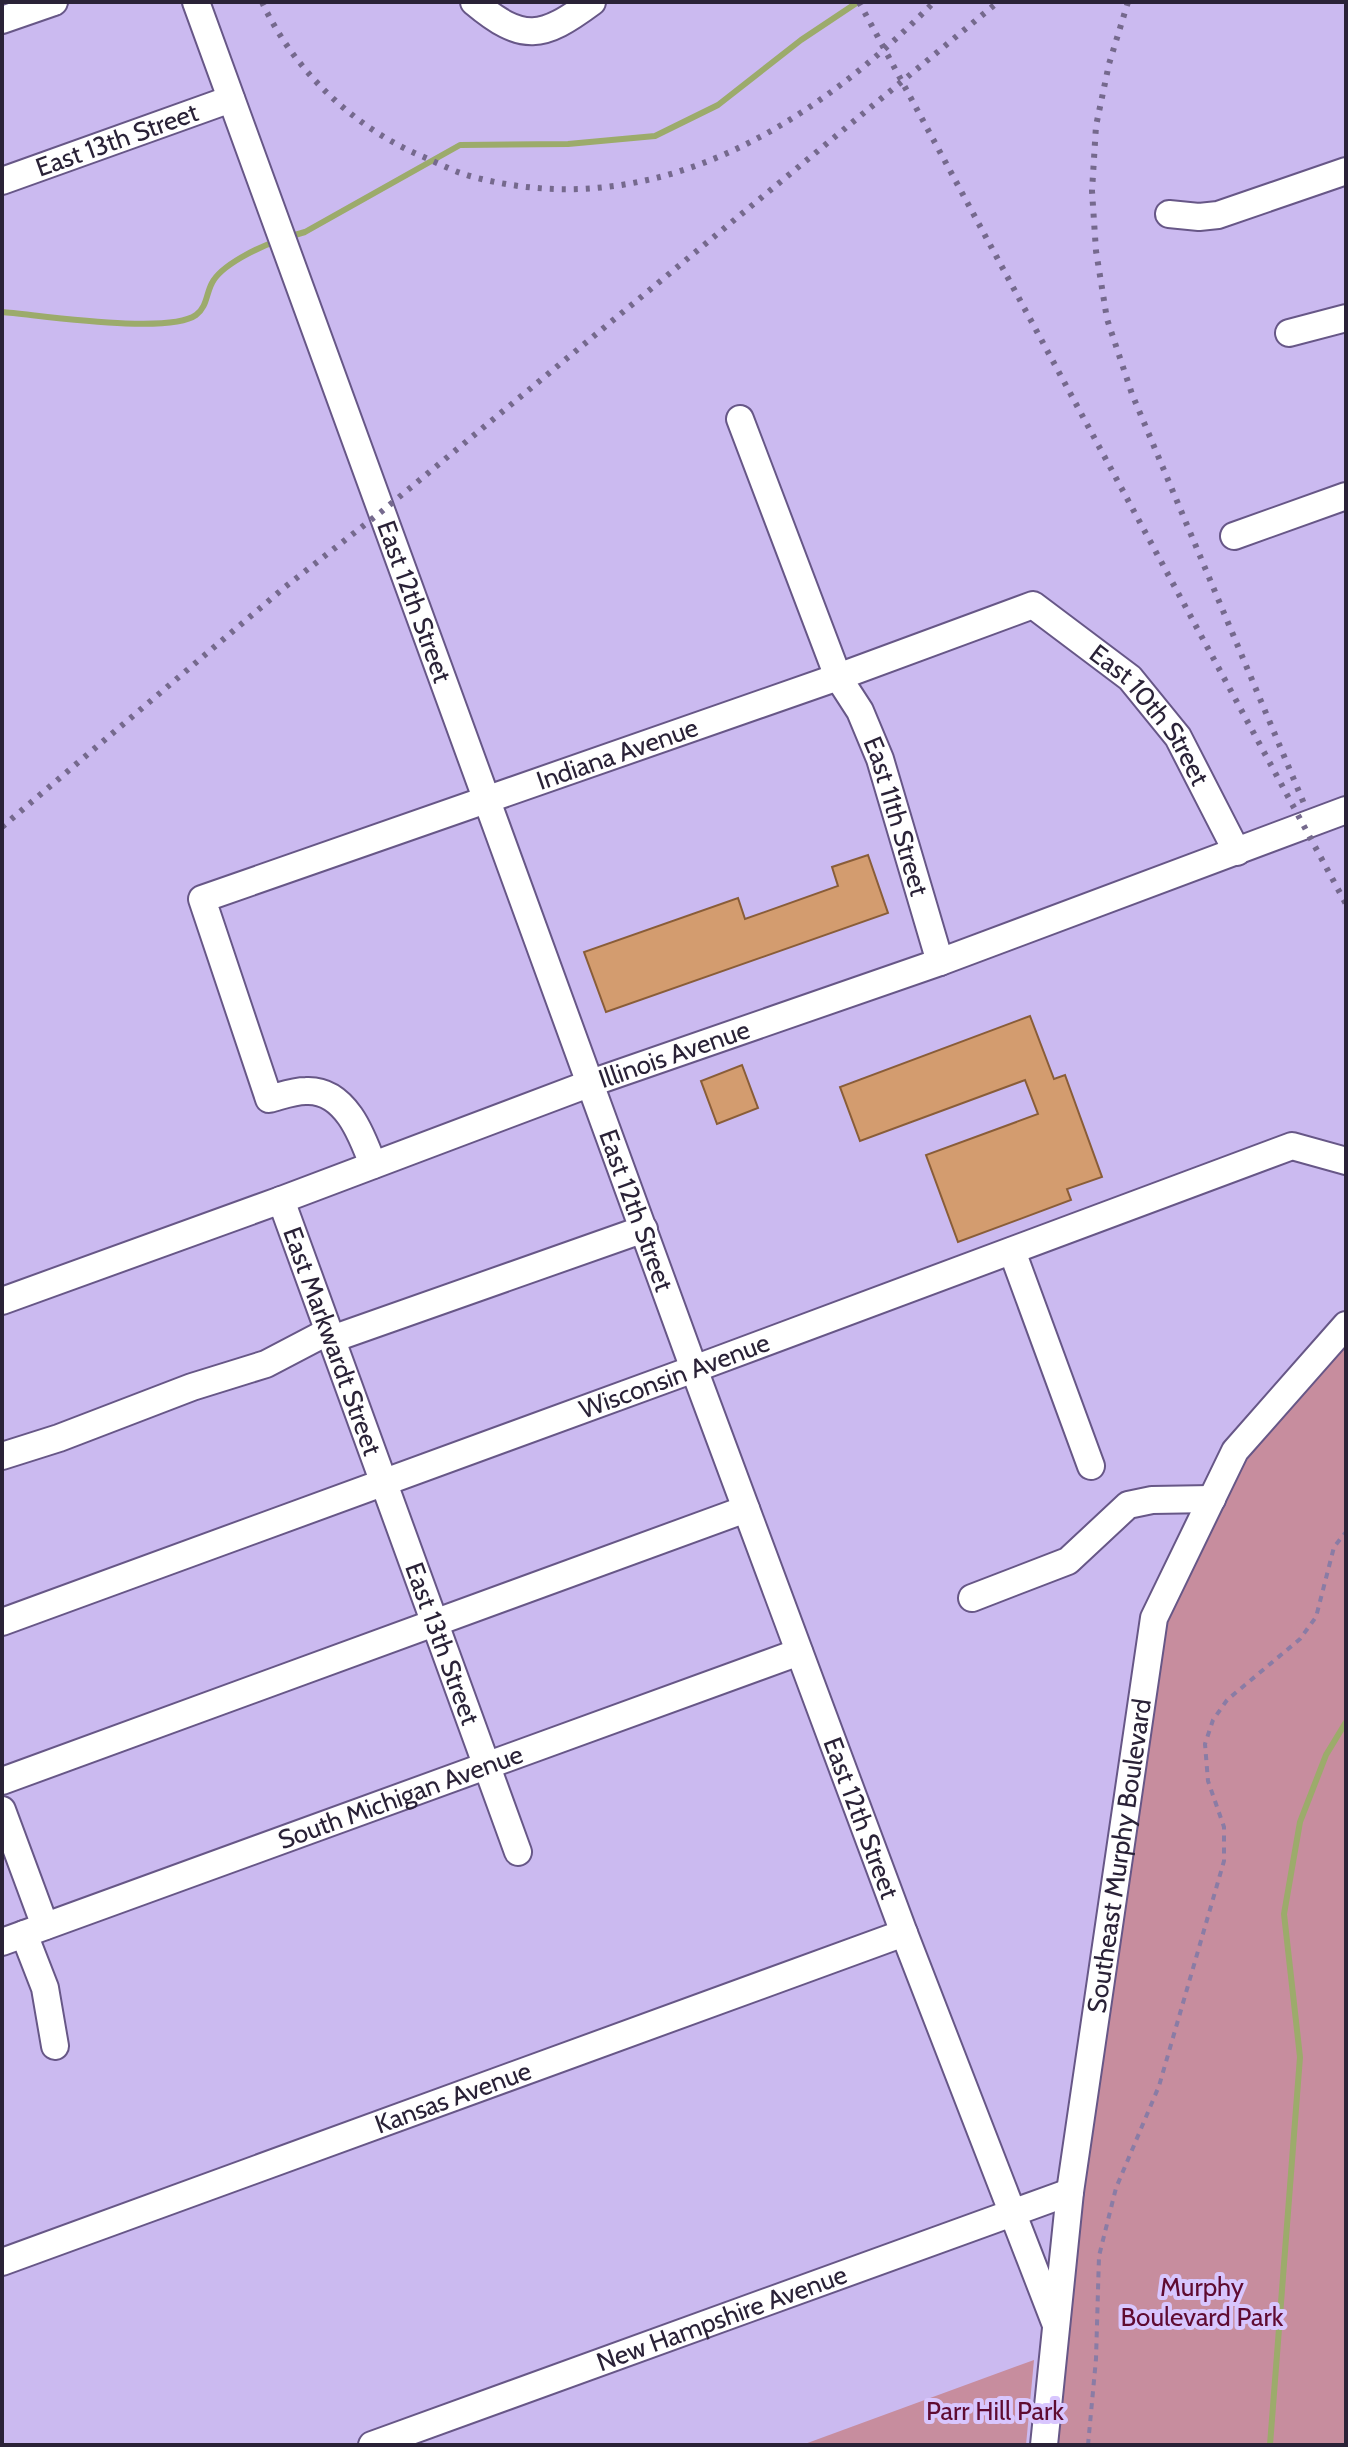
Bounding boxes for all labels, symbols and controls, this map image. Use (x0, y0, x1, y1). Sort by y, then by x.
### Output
street label: East 13th Street (31, 96, 203, 184)
street label: East 12th Street (370, 516, 459, 687)
street label: East 10th Street (1083, 637, 1216, 791)
street label: Indiana Avenue (532, 711, 702, 797)
street label: East 11th Street (856, 732, 936, 900)
street label: Illinois Avenue (594, 1013, 754, 1095)
street label: East 12th Street (592, 1125, 680, 1296)
street label: East Markwardt Street (276, 1222, 388, 1460)
street label: Wisconsin Avenue (575, 1326, 774, 1426)
street label: East 13th Street (398, 1558, 486, 1729)
street label: Southeast Murphy Boulevard (1080, 1697, 1158, 2015)
street label: East 12th Street (817, 1733, 906, 1903)
street label: South Michigan Avenue (274, 1738, 527, 1856)
street label: Kansas Avenue (370, 2054, 536, 2141)
street label: New Hampshire Avenue (592, 2258, 851, 2378)
park label: Murphy Boulevard Park (1121, 2271, 1284, 2333)
park label: Parr Hill Park (926, 2395, 1064, 2427)

